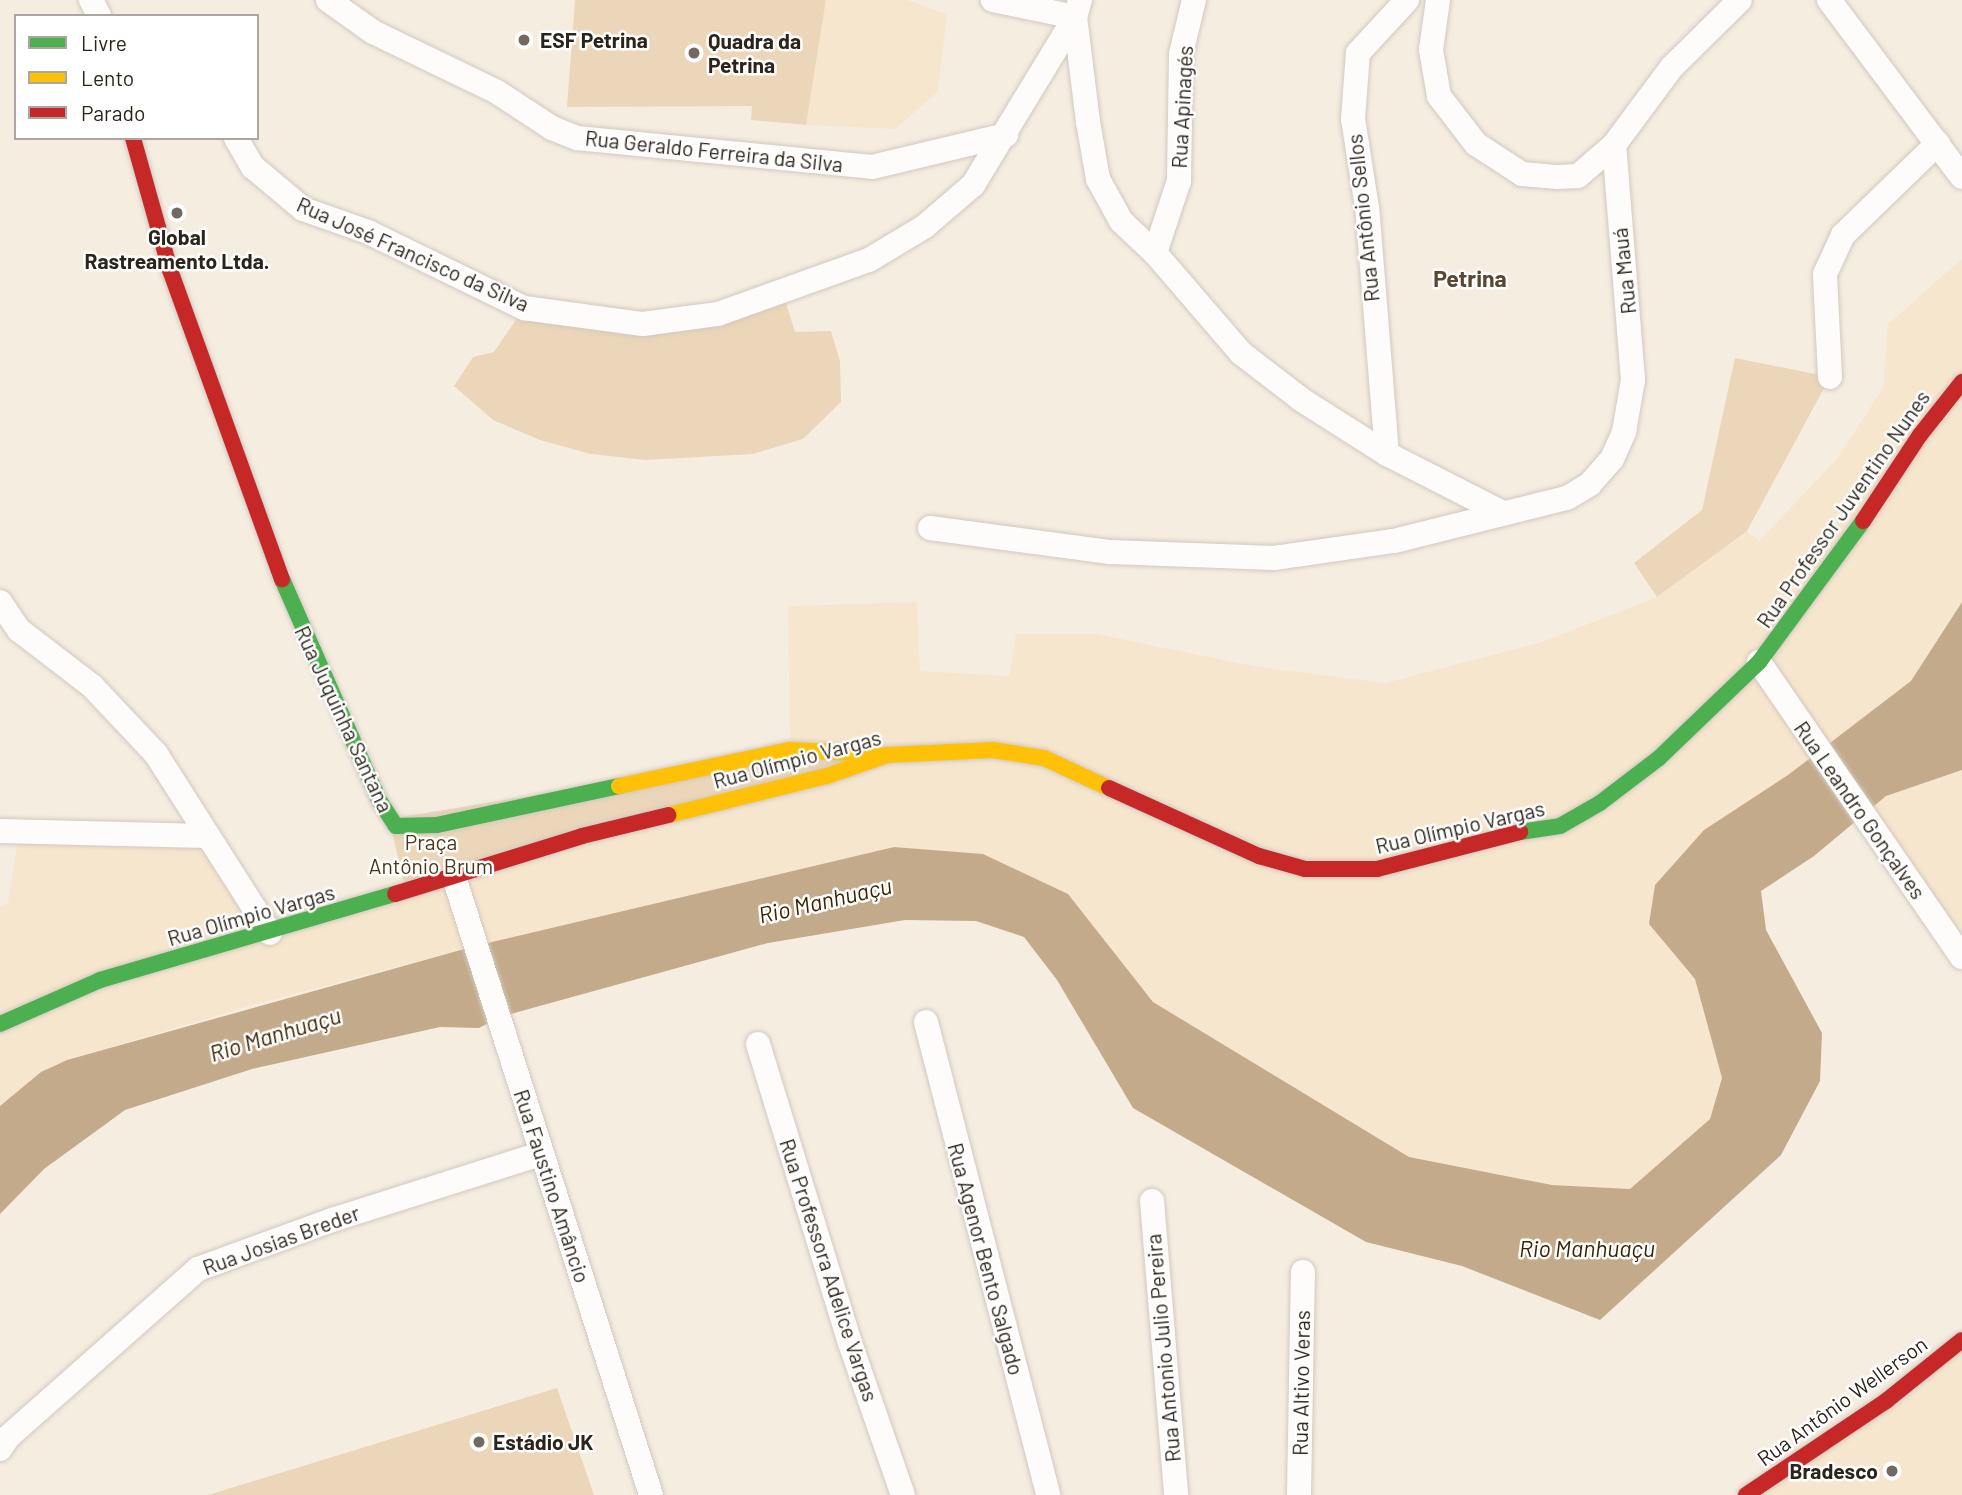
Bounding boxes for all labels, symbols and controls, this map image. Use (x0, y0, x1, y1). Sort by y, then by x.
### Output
legend (14, 14, 259, 140)
place label: ESF Petrina (540, 27, 648, 53)
place label: Quadra da Petrina (708, 28, 801, 78)
text: Livre (81, 30, 127, 55)
marker: ESF Petrina (514, 30, 534, 50)
marker: Quadra da Petrina (686, 45, 702, 61)
street label: Rua Apinagés (1166, 45, 1198, 169)
text: Lento (81, 65, 134, 90)
text: Parado (81, 100, 145, 125)
street label: Rua Geraldo Ferreira da Silva (584, 125, 844, 177)
street label: Rua Antônio Sellos (1342, 133, 1384, 303)
street label: Rua José Francisco da Silva (293, 191, 533, 317)
marker: Global Rastreamento Ltda. (169, 205, 185, 221)
place label: Global Rastreamento Ltda. (85, 224, 269, 274)
street label: Rua Mauá (1607, 227, 1641, 315)
district label: Petrina (1433, 264, 1507, 292)
street label: Rua Professor Juventino Nunes (1751, 385, 1935, 633)
street label: Rua Juquinha Santana (290, 622, 398, 816)
street label: Rua Leandro Gonçalves (1789, 716, 1931, 904)
street label: Rua Olímpio Vargas (710, 724, 884, 794)
street label: Rua Olímpio Vargas (1373, 795, 1547, 859)
park label: Praça Antônio Brum (369, 829, 493, 879)
water label: Rio Manhuaçu (756, 871, 894, 929)
street label: Rua Olímpio Vargas (164, 879, 338, 951)
water label: Rio Manhuaçu (206, 1001, 344, 1067)
street label: Rua Faustino Amâncio (509, 1086, 595, 1286)
street label: Rua Professora Adelice Vargas (775, 1135, 883, 1405)
street label: Rua Agenor Bento Salgado (943, 1140, 1029, 1378)
street label: Rua Josias Breder (199, 1200, 363, 1280)
street label: Rua Antonio Julio Pereira (1140, 1233, 1186, 1463)
water label: Rio Manhuaçu (1519, 1234, 1655, 1262)
street label: Rua Altivo Veras (1287, 1310, 1315, 1456)
street label: Rua Antônio Wellerson (1752, 1331, 1932, 1471)
place label: Estádio JK (493, 1429, 593, 1455)
marker: Estádio JK (471, 1434, 487, 1450)
place label: Bradesco (1789, 1458, 1878, 1484)
marker: Bradesco (1884, 1463, 1900, 1479)

